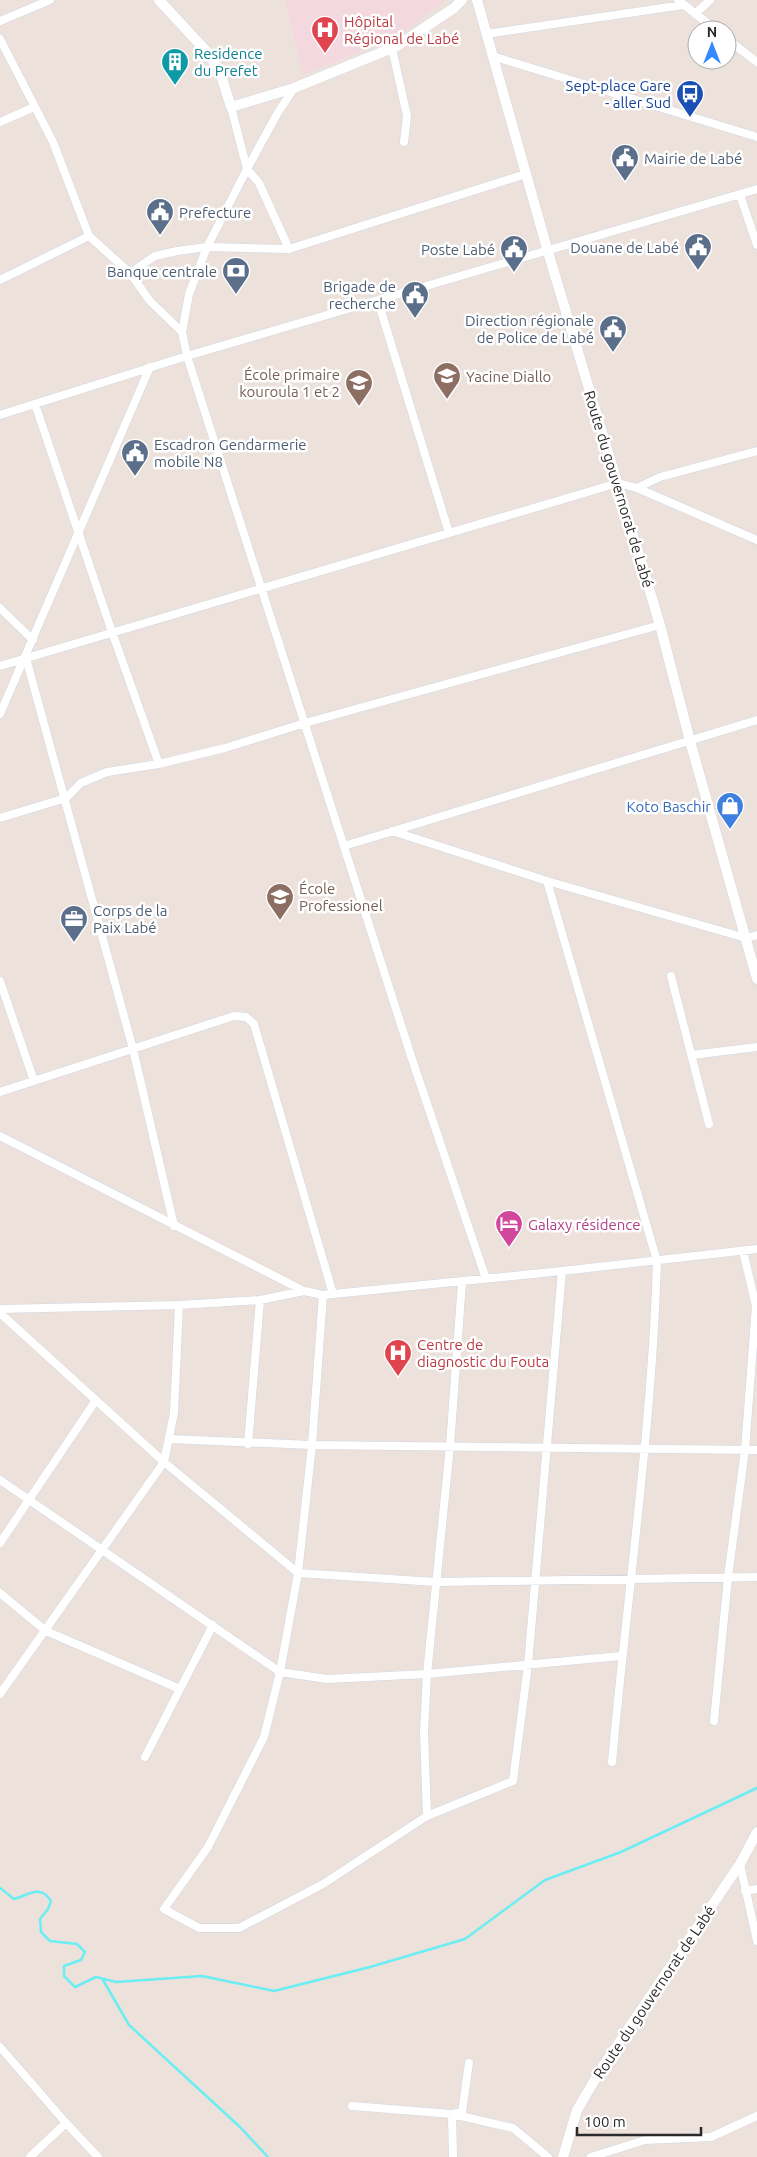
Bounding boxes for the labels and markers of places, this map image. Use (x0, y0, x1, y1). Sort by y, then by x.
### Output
place label: Hôpital Régional de Labé (344, 13, 459, 47)
hospital icon: Hôpital Régional de Labé (310, 15, 340, 54)
place label: Residence du Prefet (194, 45, 263, 79)
building icon: Residence du Prefet (160, 47, 190, 86)
place label: Sept-place Gare - aller Sud (566, 77, 671, 111)
bus stop icon: Sept-place Gare - aller Sud (675, 79, 705, 118)
public building icon: Mairie de Labé (610, 143, 640, 182)
place label: Mairie de Labé (644, 150, 742, 167)
public building icon: Prefecture (145, 197, 175, 236)
place label: Prefecture (179, 204, 251, 221)
public building icon: Douane de Labé (683, 232, 713, 271)
public building icon: Poste Labé (499, 234, 529, 273)
place label: Douane de Labé (570, 239, 679, 256)
place label: Poste Labé (421, 241, 495, 258)
bank icon: Banque centrale (221, 256, 251, 295)
place label: Banque centrale (107, 263, 217, 280)
place label: Brigade de recherche (323, 278, 396, 312)
public building icon: Brigade de recherche (400, 280, 430, 319)
place label: Direction régionale de Police de Labé (465, 312, 594, 346)
public building icon: Direction régionale de Police de Labé (598, 314, 628, 353)
school or university icon: Yacine Diallo (432, 361, 462, 400)
place label: École primaire kouroula 1 et 2 (239, 366, 340, 400)
school or university icon: École primaire kouroula 1 et 2 (344, 368, 374, 407)
place label: Yacine Diallo (466, 368, 551, 385)
place label: Escadron Gendarmerie mobile N8 (154, 436, 307, 470)
public building icon: Escadron Gendarmerie mobile N8 (120, 438, 150, 477)
shop icon: Koto Baschir (715, 791, 745, 830)
place label: Koto Baschir (627, 798, 711, 815)
place label: École Professionel (299, 880, 383, 914)
school or university icon: École Professionel (265, 882, 295, 921)
place label: Corps de la Paix Labé (93, 902, 168, 936)
office icon: Corps de la Paix Labé (59, 904, 89, 943)
hotel icon: Galaxy résidence (494, 1209, 524, 1248)
place label: Galaxy résidence (528, 1216, 641, 1233)
place label: Centre de diagnostic du Fouta (417, 1336, 549, 1370)
hospital icon: Centre de diagnostic du Fouta (383, 1338, 413, 1377)

